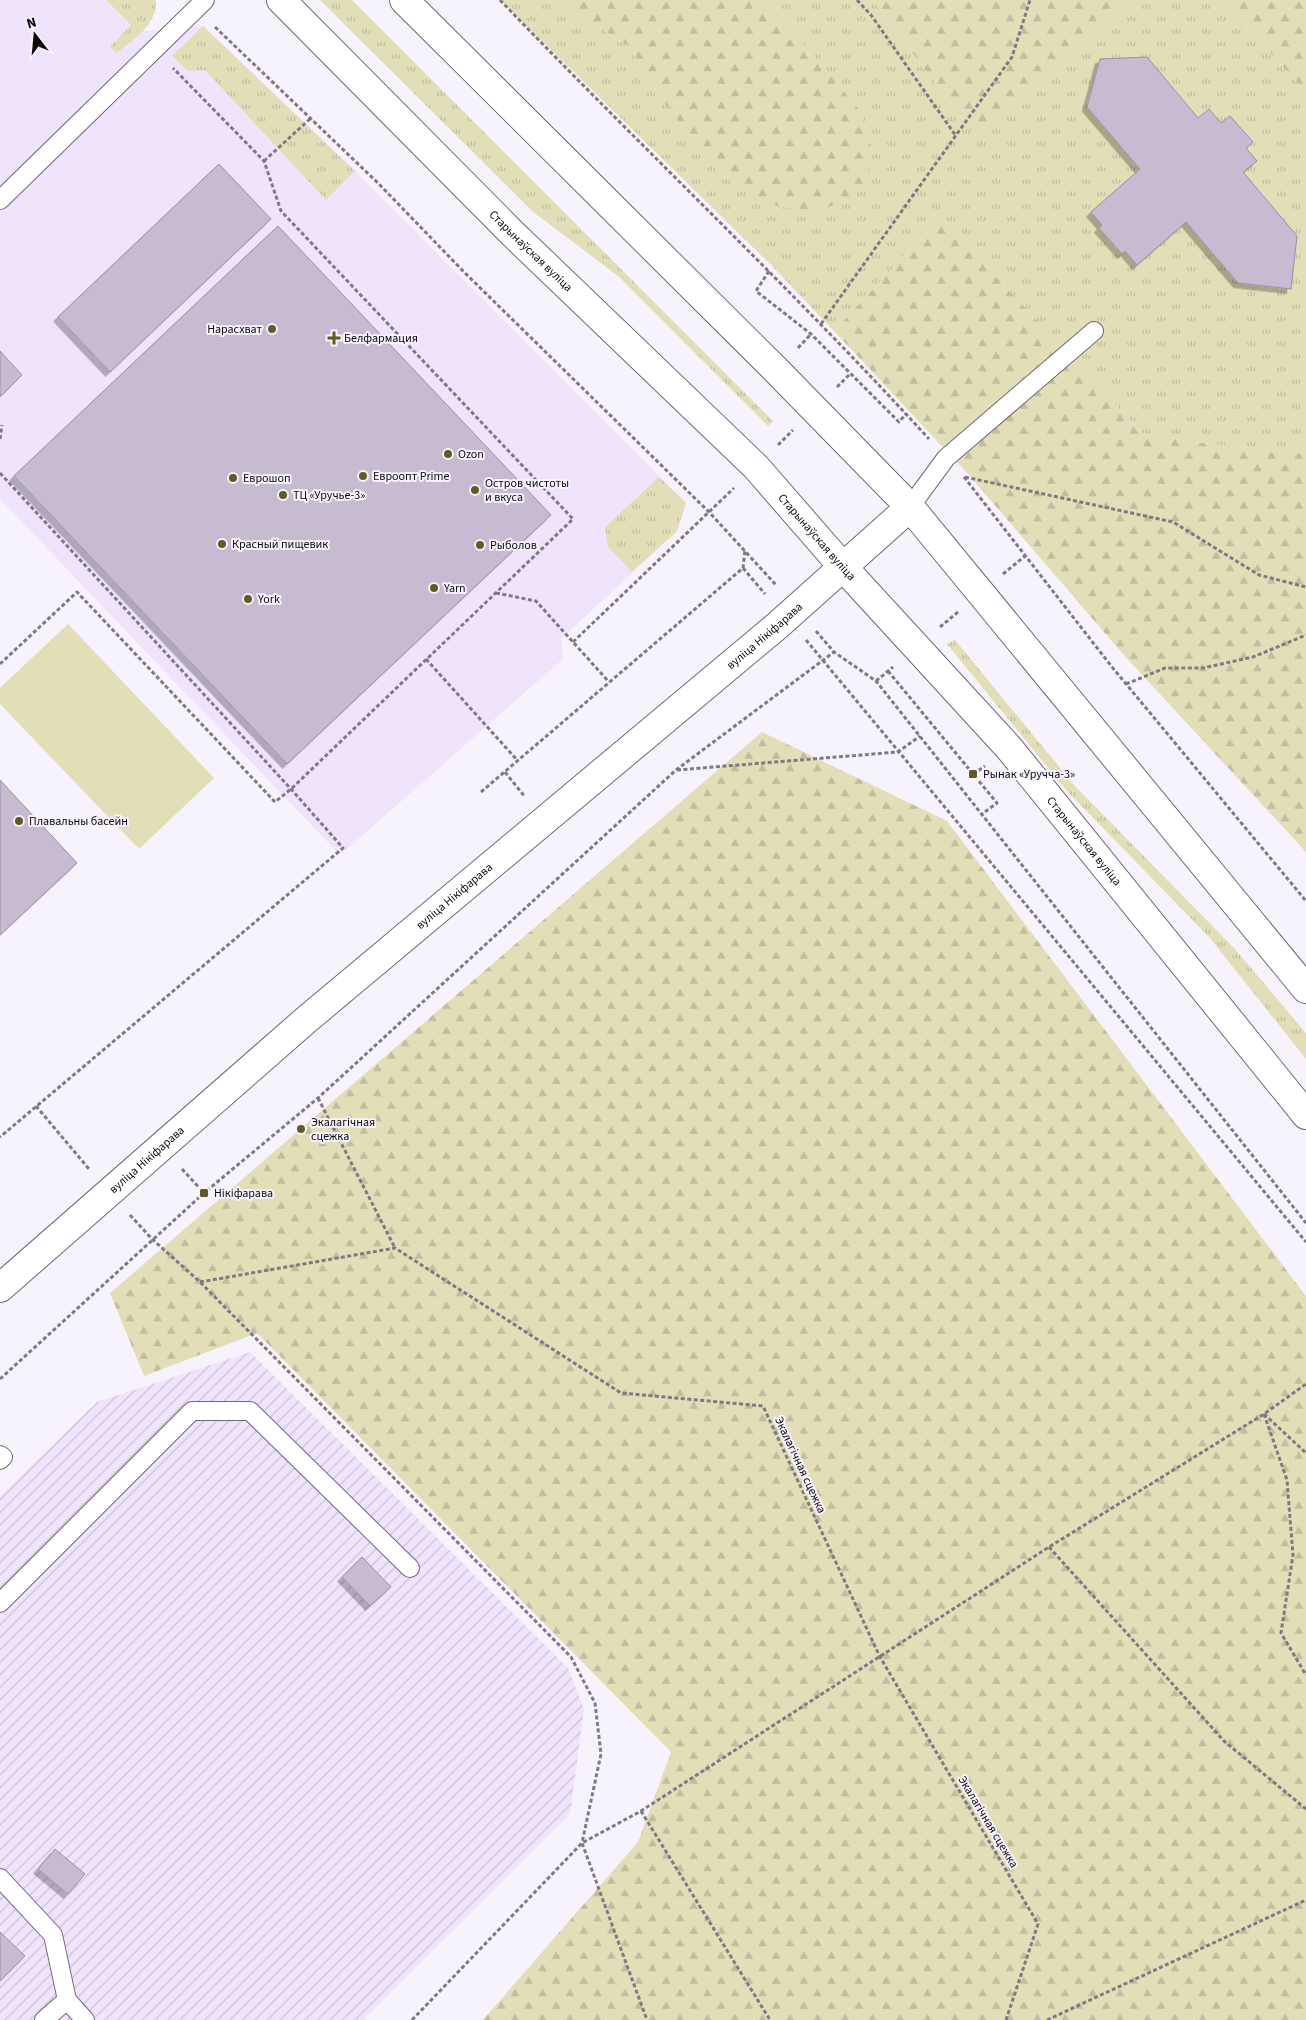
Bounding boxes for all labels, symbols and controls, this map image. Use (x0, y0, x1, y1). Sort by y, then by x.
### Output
north arrow (10, 10, 60, 60)
text: N (24, 13, 39, 34)
street label: Старынаўская вуліца (485, 206, 577, 295)
place label: Нарасхват (207, 321, 262, 338)
marker: Нарасхват (266, 323, 278, 335)
place label: Белфармация (344, 330, 418, 347)
marker: Белфармация (328, 332, 340, 344)
place label: Ozon (458, 446, 484, 463)
marker: Ozon (442, 448, 454, 460)
place label: Евроопт Prime (373, 468, 450, 485)
place label: Еврошоп (243, 470, 291, 487)
marker: Евроопт Prime (357, 470, 369, 482)
marker: Еврошоп (227, 472, 239, 484)
place label: Остров чистоты и вкуса (485, 475, 569, 506)
marker: Остров чистоты и вкуса (469, 484, 481, 496)
place label: ТЦ «Уручье-3» (293, 487, 365, 504)
marker: ТЦ «Уручье-3» (277, 489, 289, 501)
street label: Старынаўская вуліца (774, 490, 860, 584)
place label: Красный пищевик (232, 536, 328, 553)
place label: Рыболов (490, 537, 537, 554)
marker: Красный пищевик (216, 538, 228, 550)
marker: Рыболов (474, 539, 486, 551)
place label: Yarn (443, 580, 466, 597)
marker: Yarn (428, 582, 440, 594)
place label: York (257, 591, 280, 608)
marker: York (242, 593, 254, 605)
street label: вуліца Нікіфарава (723, 598, 806, 673)
place label: Рынак «Уручча-3» (983, 766, 1075, 783)
marker: Рынак «Уручча-3» (967, 768, 979, 780)
street label: Старынаўская вуліца (1043, 793, 1126, 889)
place label: Плавальны басейн (29, 813, 128, 830)
marker: Плавальны басейн (13, 815, 25, 827)
street label: вуліца Нікіфарава (412, 859, 496, 933)
place label: Экалагічная сцежка (311, 1114, 375, 1145)
street label: вуліца Нікіфарава (105, 1122, 188, 1197)
marker: Экалагічная сцежка (295, 1123, 307, 1135)
place label: Нікіфарава (214, 1185, 273, 1202)
marker: Нікіфарава (198, 1187, 210, 1199)
street label: Экалагічная сцежка (770, 1414, 830, 1516)
street label: Экалагічная сцежка (954, 1773, 1022, 1871)

